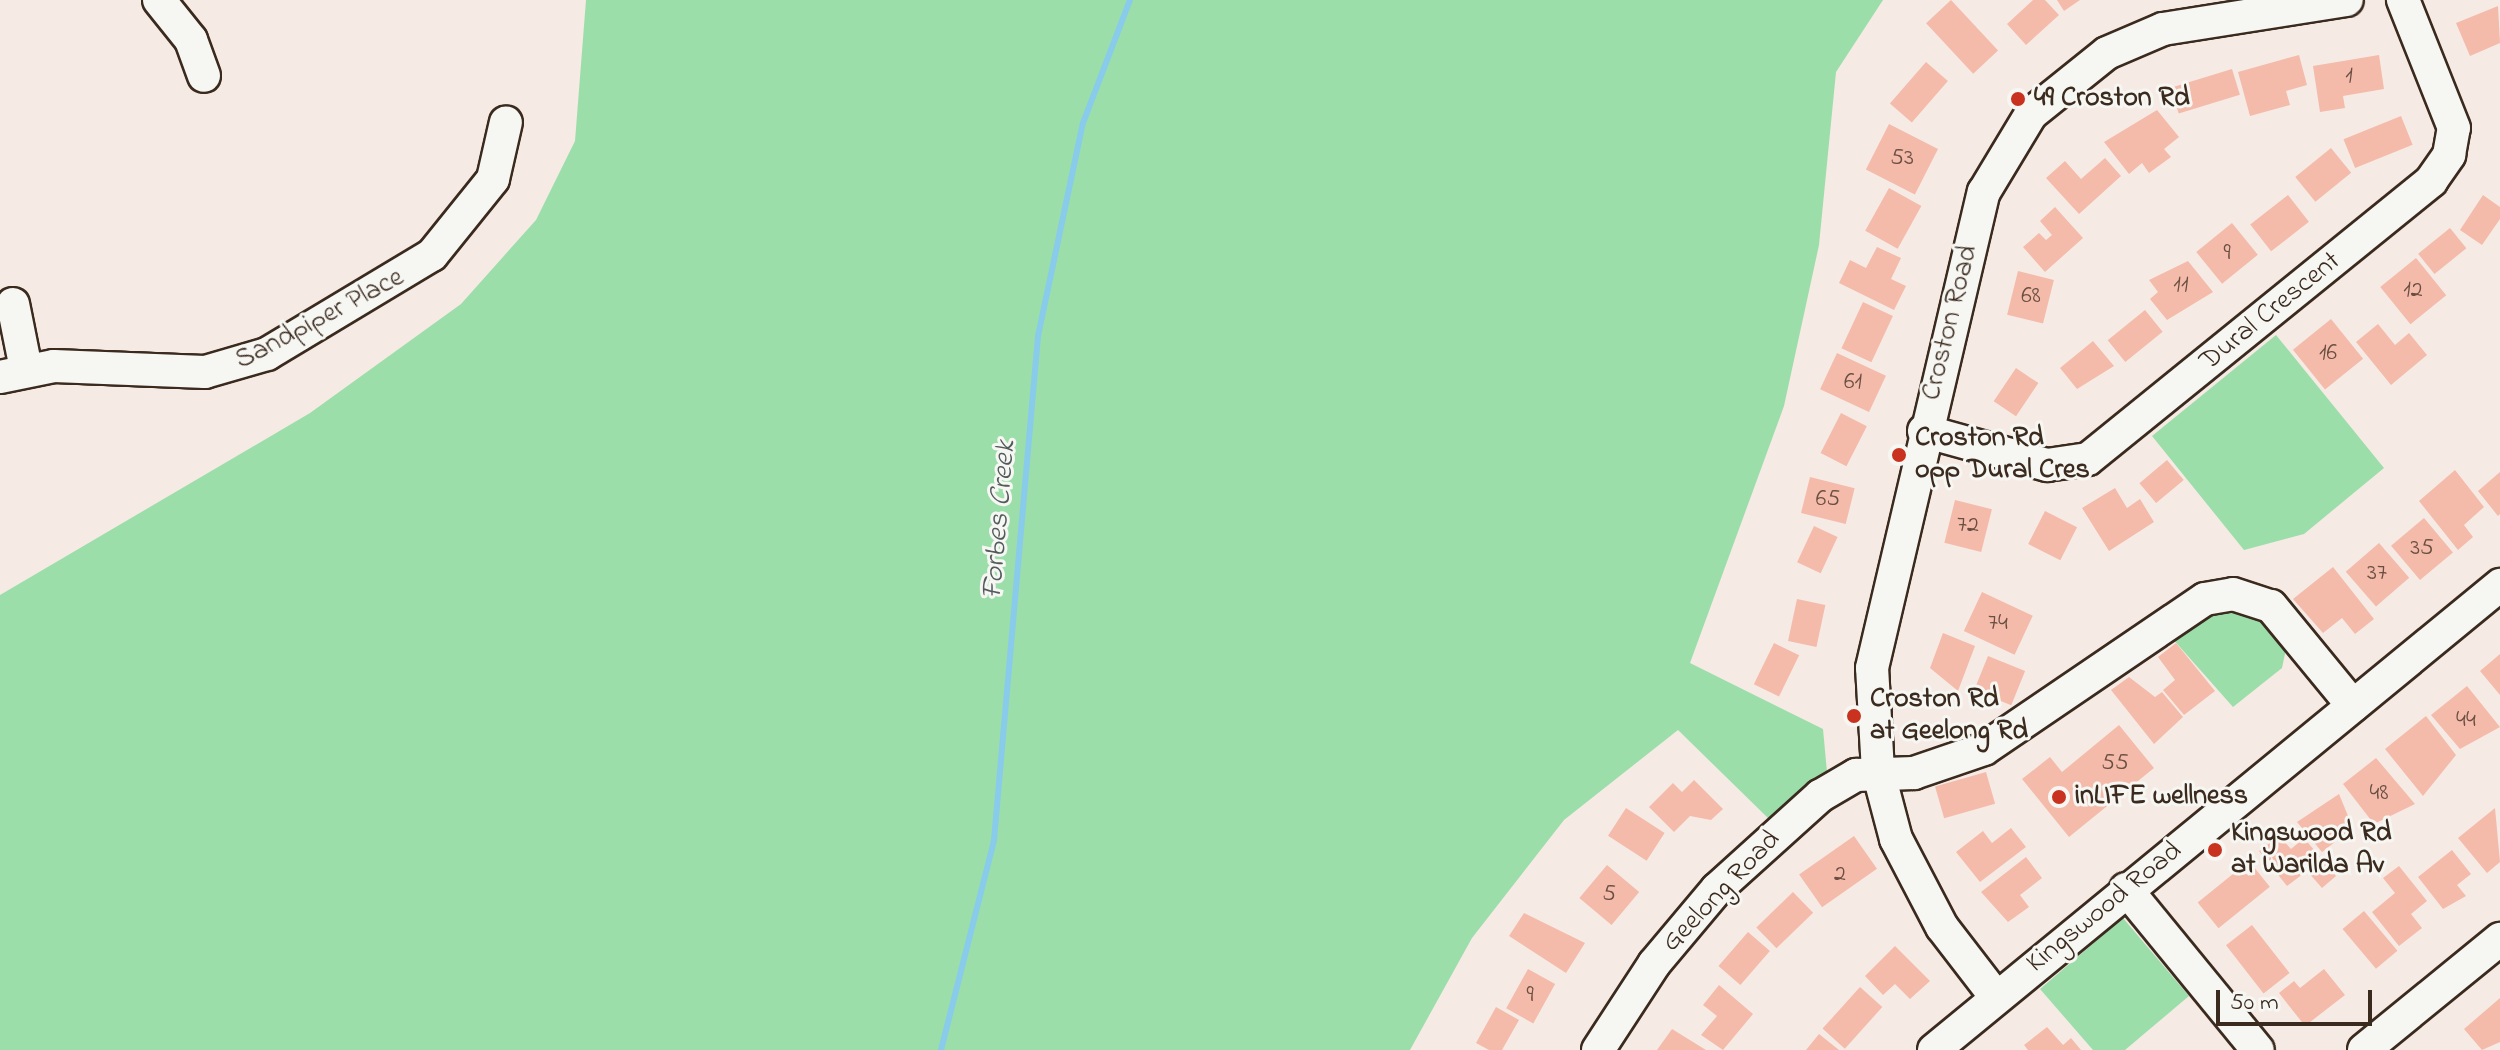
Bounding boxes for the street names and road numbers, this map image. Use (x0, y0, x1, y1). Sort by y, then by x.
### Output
street label: Croston Road (1916, 242, 1986, 404)
street label: Dural Crescent (2194, 245, 2348, 379)
street label: Sandpiper Place (230, 262, 410, 378)
street label: Geelong Road (1656, 824, 1788, 960)
street label: Kingswood Road (2021, 835, 2189, 981)

